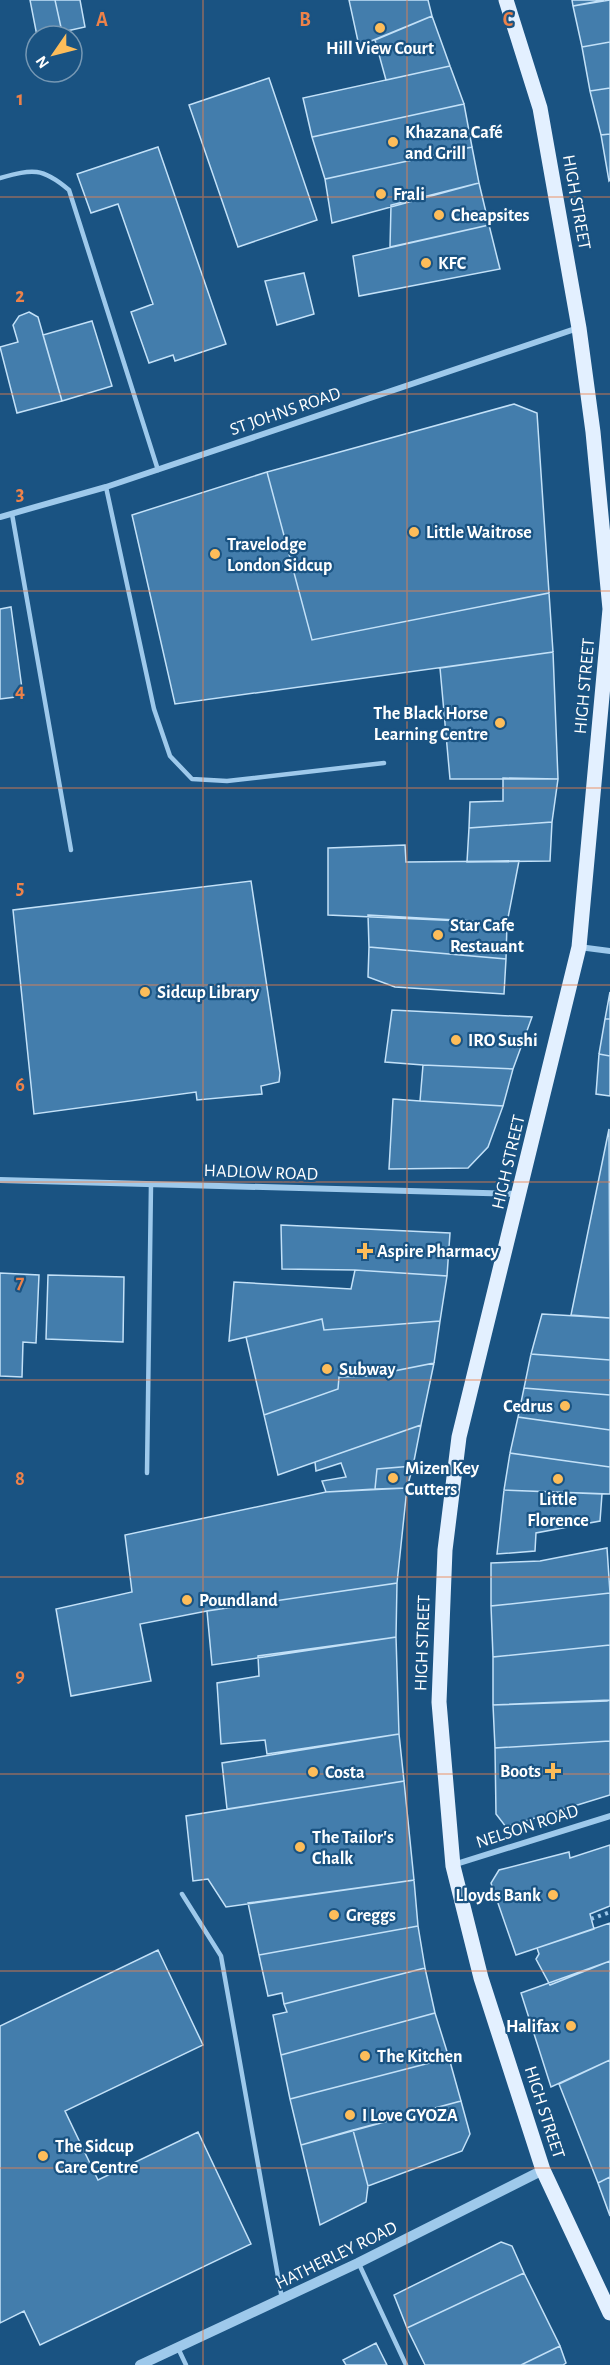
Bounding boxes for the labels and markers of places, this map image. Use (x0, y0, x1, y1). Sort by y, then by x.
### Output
marker: Hill View Court (373, 21, 387, 35)
place label: Hill View Court (326, 40, 434, 58)
place label: Khazana Café and Grill (405, 124, 503, 163)
marker: Khazana Café and Grill (386, 135, 400, 149)
place label: Frali (393, 186, 425, 204)
marker: Frali (374, 187, 388, 201)
place label: Cheapsites (451, 207, 530, 225)
marker: Cheapsites (432, 208, 446, 222)
place label: KFC (438, 255, 467, 273)
marker: KFC (419, 256, 433, 270)
place label: Little Waitrose (426, 524, 532, 542)
marker: Little Waitrose (407, 525, 421, 539)
place label: Travelodge London Sidcup (227, 536, 332, 575)
marker: Travelodge London Sidcup (208, 547, 222, 561)
place label: The Black Horse Learning Centre (373, 705, 488, 744)
marker: The Black Horse Learning Centre (493, 716, 507, 730)
place label: Star Cafe Restauant (450, 917, 524, 956)
marker: Star Cafe Restauant (431, 928, 445, 942)
place label: Sidcup Library (157, 984, 260, 1002)
marker: Sidcup Library (138, 985, 152, 999)
place label: IRO Sushi (468, 1032, 538, 1050)
marker: IRO Sushi (449, 1033, 463, 1047)
place label: Aspire Pharmacy (377, 1243, 500, 1261)
marker: Aspire Pharmacy (358, 1244, 372, 1258)
place label: Subway (339, 1361, 396, 1379)
marker: Subway (320, 1362, 334, 1376)
place label: Cedrus (503, 1398, 553, 1416)
marker: Cedrus (558, 1399, 572, 1413)
place label: Mizen Key Cutters (405, 1460, 480, 1499)
marker: Mizen Key Cutters (386, 1471, 400, 1485)
marker: Little Florence (551, 1472, 565, 1486)
place label: Little Florence (527, 1491, 589, 1530)
place label: Poundland (199, 1592, 278, 1610)
marker: Poundland (180, 1593, 194, 1607)
place label: Boots (500, 1763, 541, 1781)
place label: Costa (325, 1764, 365, 1782)
marker: Boots (546, 1764, 560, 1778)
marker: Costa (306, 1765, 320, 1779)
place label: The Tailor's Chalk (312, 1829, 394, 1868)
marker: The Tailor's Chalk (293, 1840, 307, 1854)
place label: Lloyds Bank (455, 1887, 541, 1905)
marker: Lloyds Bank (546, 1888, 560, 1902)
place label: Greggs (346, 1907, 396, 1925)
marker: Greggs (327, 1908, 341, 1922)
place label: Halifax (506, 2018, 560, 2036)
marker: Halifax (564, 2019, 578, 2033)
place label: The Kitchen (377, 2048, 463, 2066)
marker: The Kitchen (358, 2049, 372, 2063)
place label: I Love GYOZA (362, 2107, 458, 2125)
marker: I Love GYOZA (343, 2108, 357, 2122)
place label: The Sidcup Care Centre (55, 2138, 138, 2177)
marker: The Sidcup Care Centre (36, 2149, 50, 2163)

